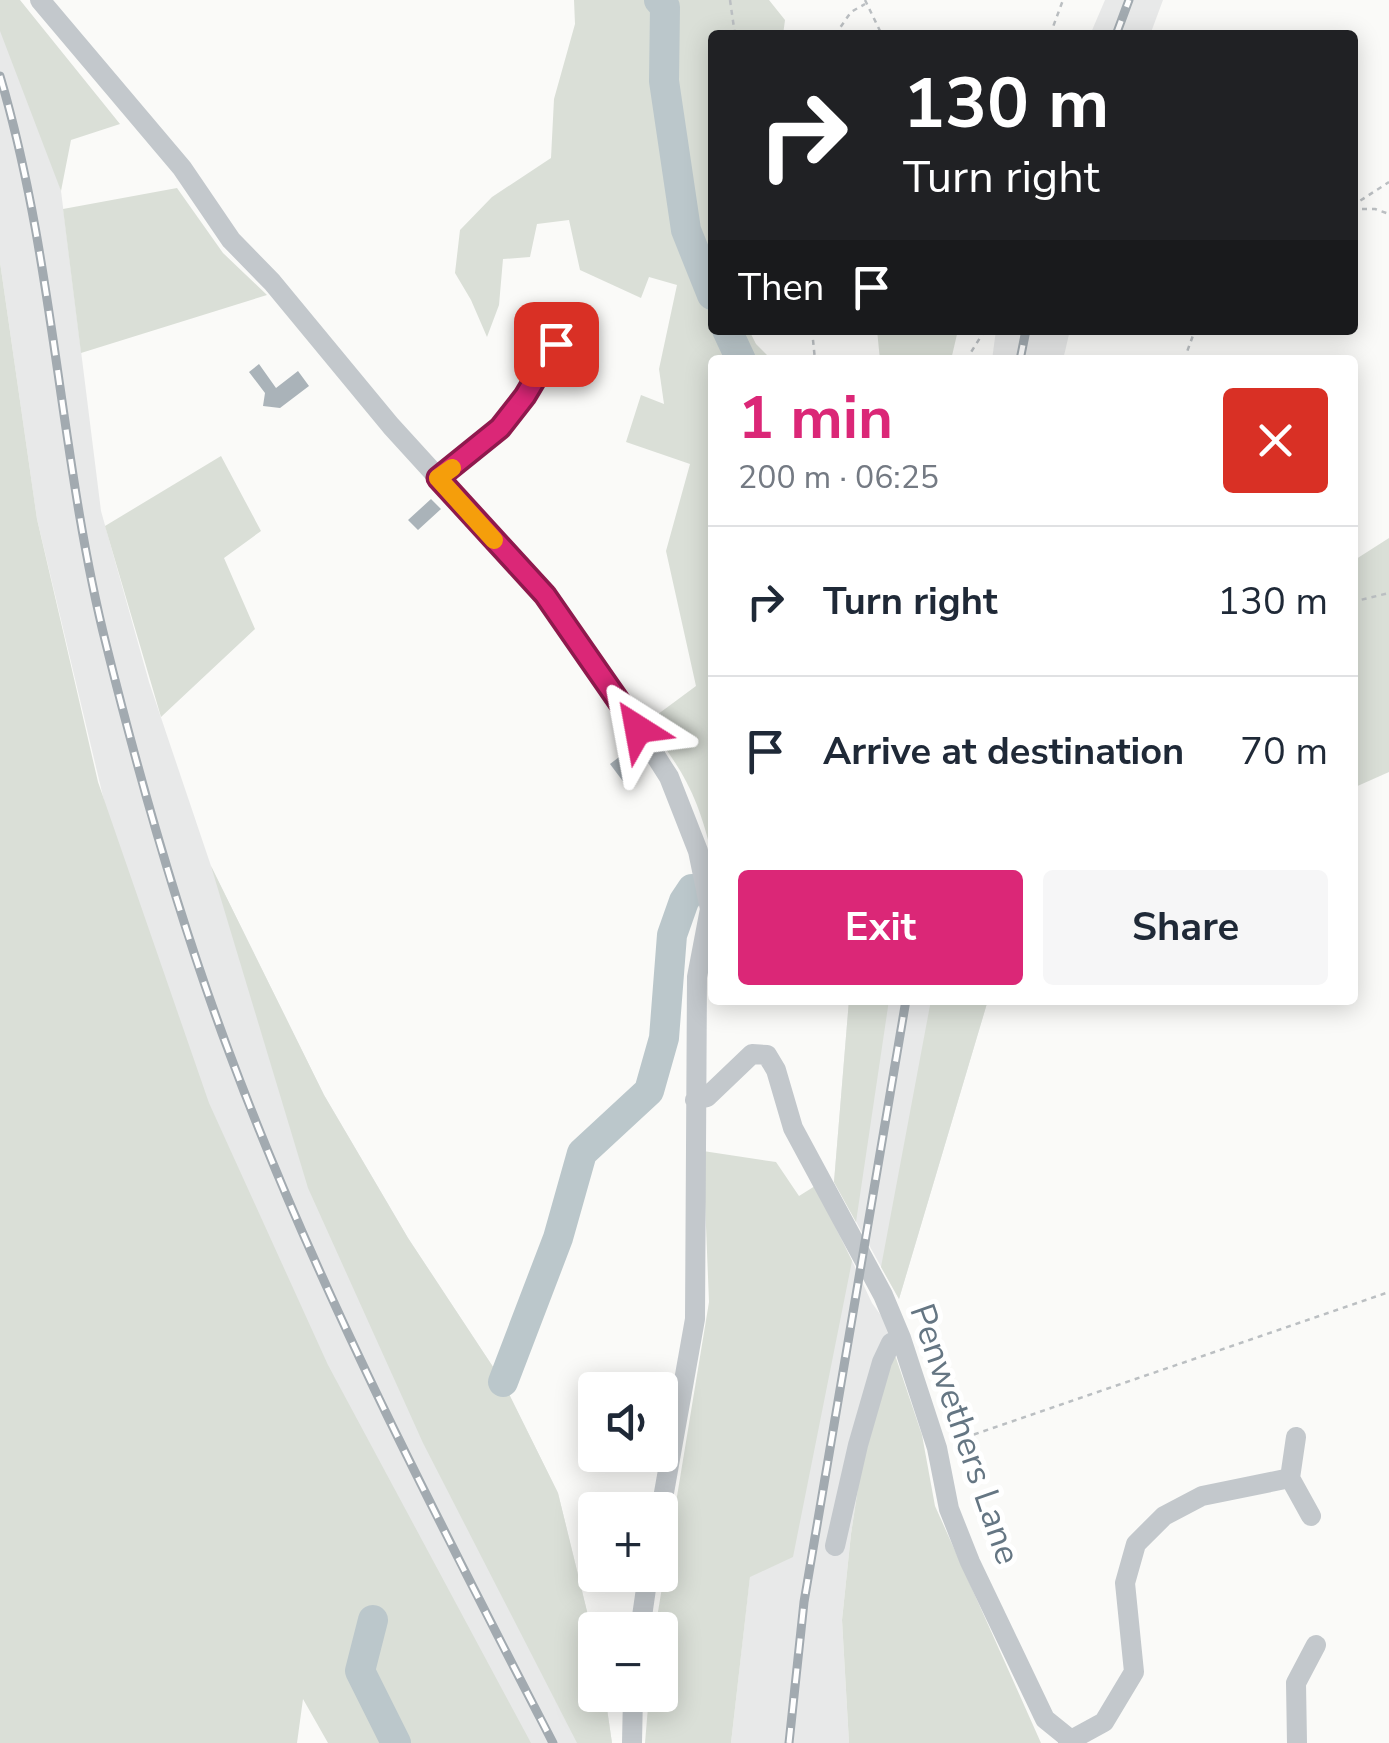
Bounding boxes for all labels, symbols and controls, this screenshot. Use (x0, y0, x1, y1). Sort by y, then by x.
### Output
text: 130 m (903, 56, 1109, 152)
icon: right (738, 70, 868, 200)
text: Turn right (903, 147, 1100, 208)
icon: arrive (844, 260, 899, 315)
text: Then (738, 262, 824, 313)
pin (514, 302, 599, 387)
icon: arrive (529, 317, 584, 372)
text: 1 min (738, 377, 893, 459)
button: close (1223, 388, 1328, 493)
text: 200 m · 06:25 (738, 456, 939, 499)
icon: right (738, 574, 793, 629)
text: Turn right (823, 576, 998, 627)
text: 130 m (1217, 576, 1328, 627)
position arrow (586, 677, 690, 781)
icon: arrive (738, 724, 793, 779)
text: Arrive at destination (823, 726, 1184, 777)
text: 70 m (1240, 726, 1328, 777)
button: Exit (738, 870, 1023, 985)
button: Share (1043, 870, 1328, 985)
street label: Penwethers Lane (898, 1298, 1032, 1570)
map controls (578, 1372, 678, 1712)
button: sound (578, 1372, 678, 1472)
button: + (578, 1492, 678, 1592)
button: − (578, 1612, 678, 1712)

